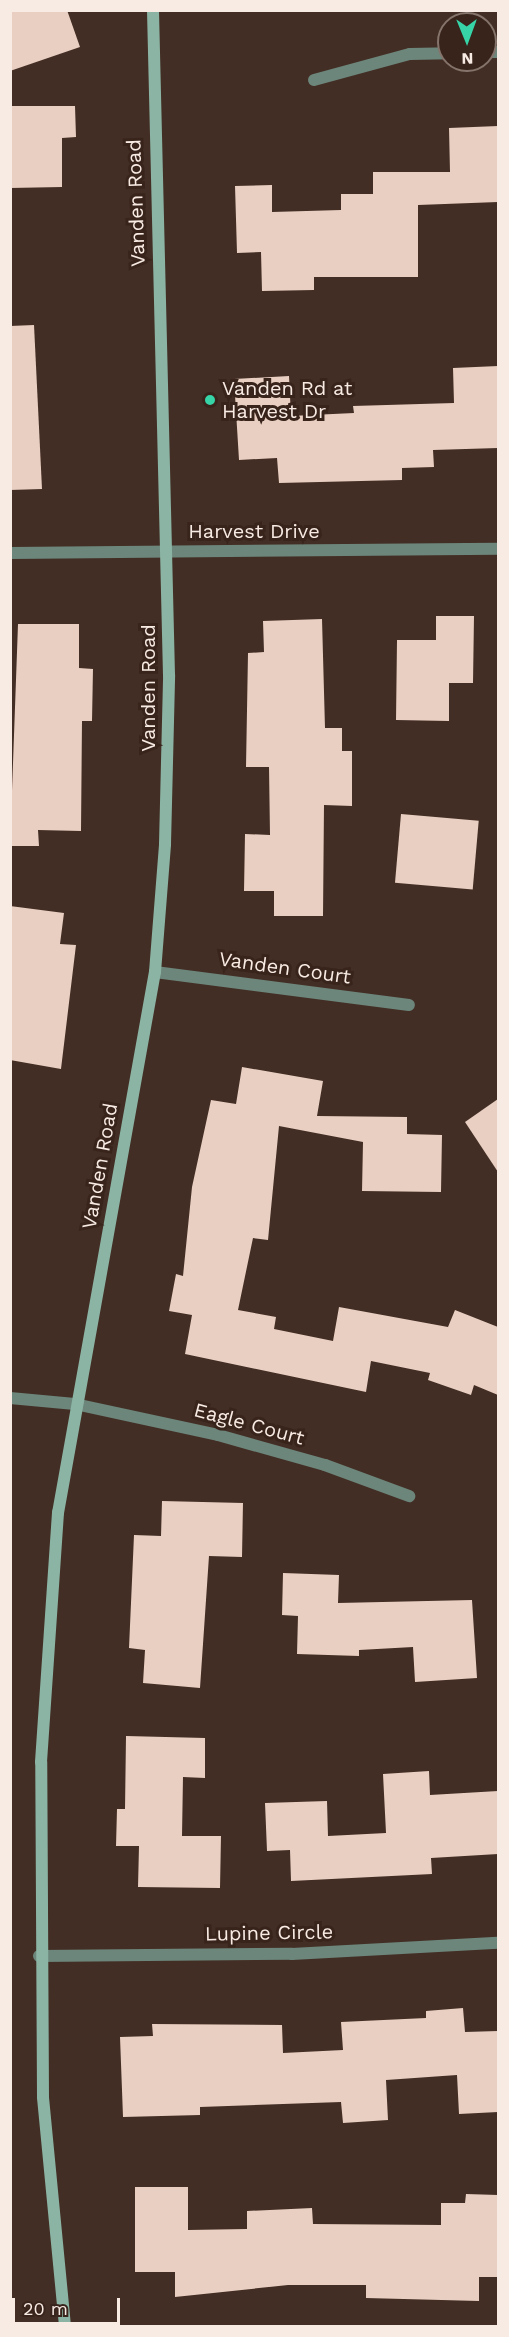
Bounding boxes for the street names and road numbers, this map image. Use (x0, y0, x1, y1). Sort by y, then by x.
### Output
street label: Vanden Road (122, 139, 150, 267)
street label: Harvest Drive (188, 519, 320, 543)
street label: Vanden Road (136, 624, 160, 752)
street label: Vanden Court (218, 947, 352, 989)
street label: Vanden Road (77, 1101, 123, 1231)
street label: Eagle Court (191, 1398, 307, 1450)
street label: Lupine Circle (205, 1920, 333, 1946)

